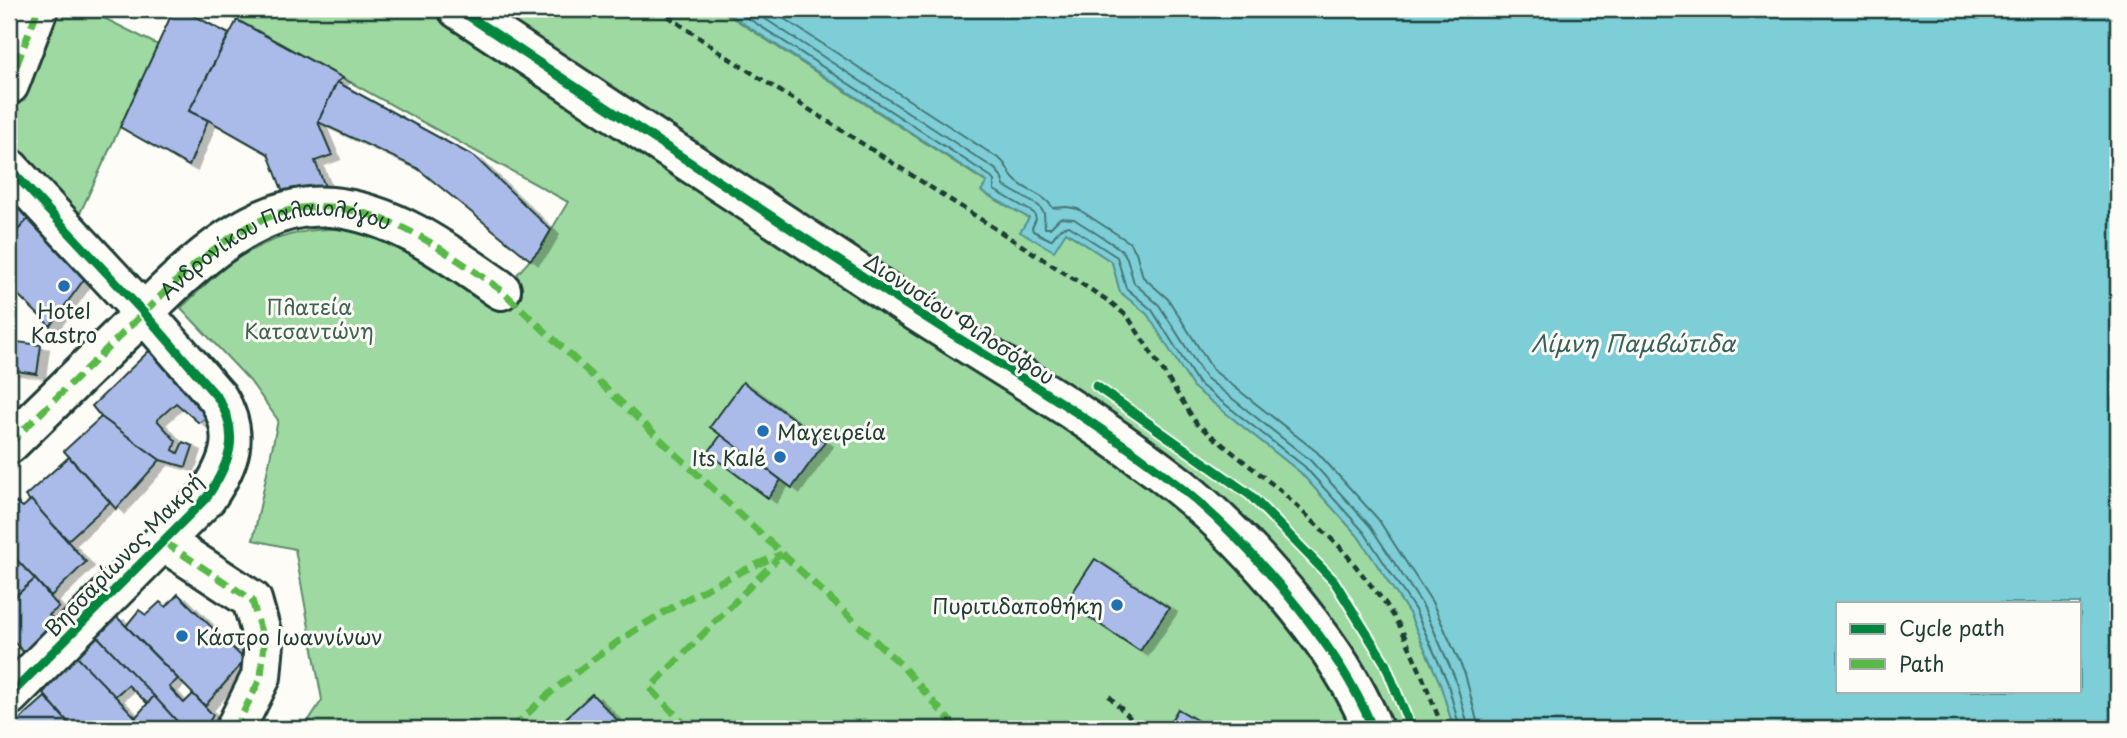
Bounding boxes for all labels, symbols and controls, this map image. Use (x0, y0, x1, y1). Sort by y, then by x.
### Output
street label: Ανδρονίκου Παλαιολόγου (151, 190, 396, 306)
street label: Διονυσίου Φιλοσόφου (858, 244, 1062, 392)
marker: Hotel Kastro (56, 278, 72, 294)
park label: Πλατεία Κατσαντώνη (244, 290, 374, 346)
place label: Hotel Kastro (31, 294, 97, 350)
water label: Λίμνη Παμβώτιδα (1531, 325, 1737, 360)
place label: Μαγειρεία (777, 415, 886, 447)
marker: Μαγειρεία (755, 423, 771, 439)
place label: Its Kalé (692, 441, 766, 473)
marker: Its Kalé (772, 449, 788, 465)
street label: Βησσαρίωνος Μακρή (36, 465, 210, 643)
place label: Πυριτιδαποθήκη (932, 589, 1103, 621)
marker: Πυριτιδαποθήκη (1109, 597, 1125, 613)
legend (1836, 602, 2082, 692)
text: Cycle path (1899, 611, 2005, 643)
place label: Κάστρο Ιωαννίνων (196, 620, 383, 652)
marker: Κάστρο Ιωαννίνων (174, 628, 190, 644)
text: Path (1899, 647, 1944, 679)

